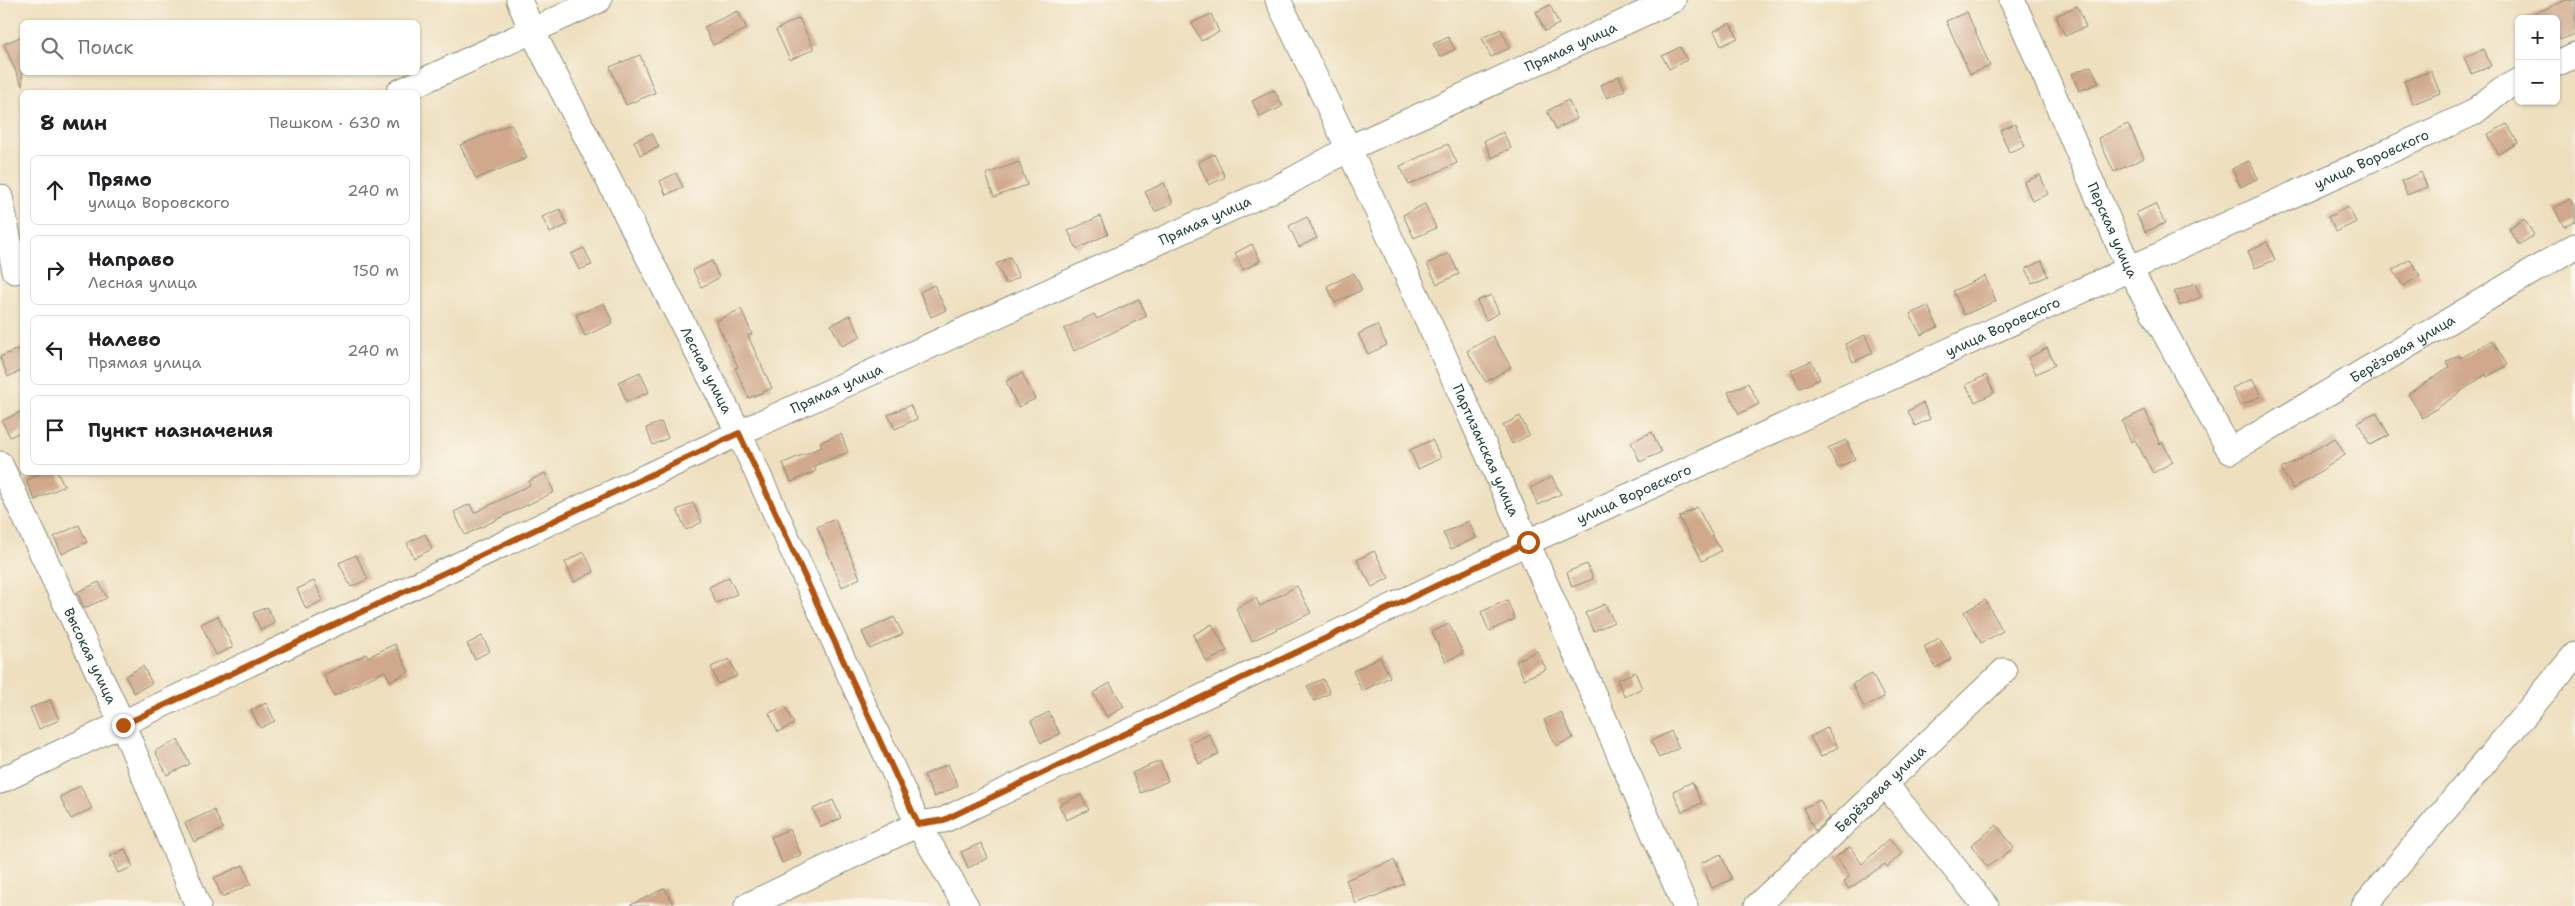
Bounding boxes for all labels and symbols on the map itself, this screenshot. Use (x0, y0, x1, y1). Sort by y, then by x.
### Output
street label: Прямая улица (1522, 18, 1620, 76)
street label: улица Воровского (2311, 125, 2432, 193)
street label: Перская улица (2084, 179, 2142, 281)
street label: Прямая улица (1156, 191, 1254, 249)
street label: улица Воровского (1942, 293, 2063, 360)
street label: Берёзовая улица (2347, 310, 2458, 387)
street label: Лесная улица (677, 324, 737, 417)
street label: Прямая улица (788, 360, 886, 417)
street label: Партизанская улица (1449, 381, 1523, 519)
street label: улица Воровского (1574, 460, 1694, 528)
route start (1517, 531, 1540, 554)
street label: Высокая улица (60, 605, 121, 707)
route end (112, 714, 135, 737)
street label: Берёзовая улица (1831, 741, 1930, 836)

